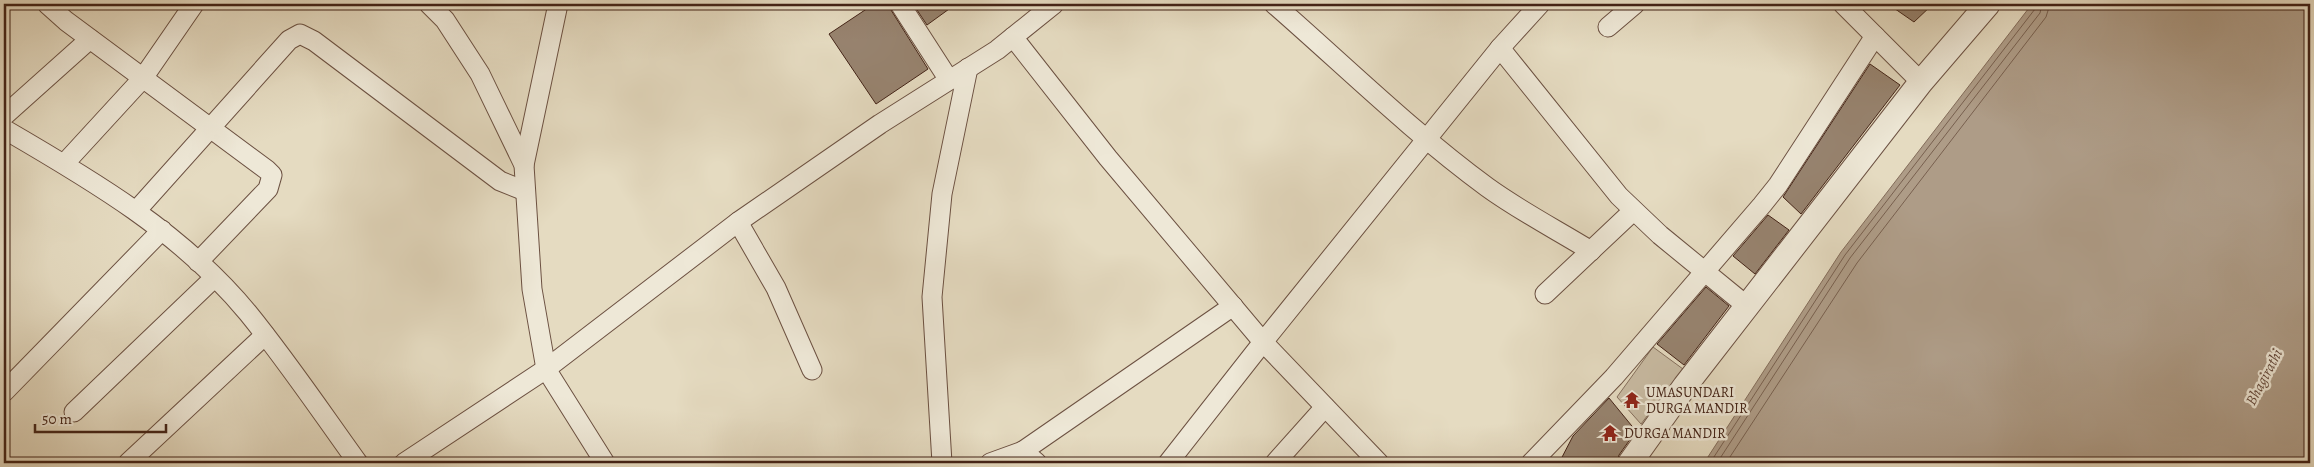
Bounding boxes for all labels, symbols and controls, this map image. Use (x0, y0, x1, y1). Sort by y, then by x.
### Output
water label: Bhagirathi (2241, 345, 2287, 409)
place label: UMASUNDARI DURGA MANDIR (1646, 383, 1748, 418)
temple icon: UMASUNDARI DURGA MANDIR (1622, 390, 1642, 410)
scale bar (35, 402, 166, 434)
text: 50 m (42, 409, 72, 429)
temple icon: DURGA MANDIR (1600, 423, 1620, 443)
place label: DURGA MANDIR (1624, 424, 1726, 443)

